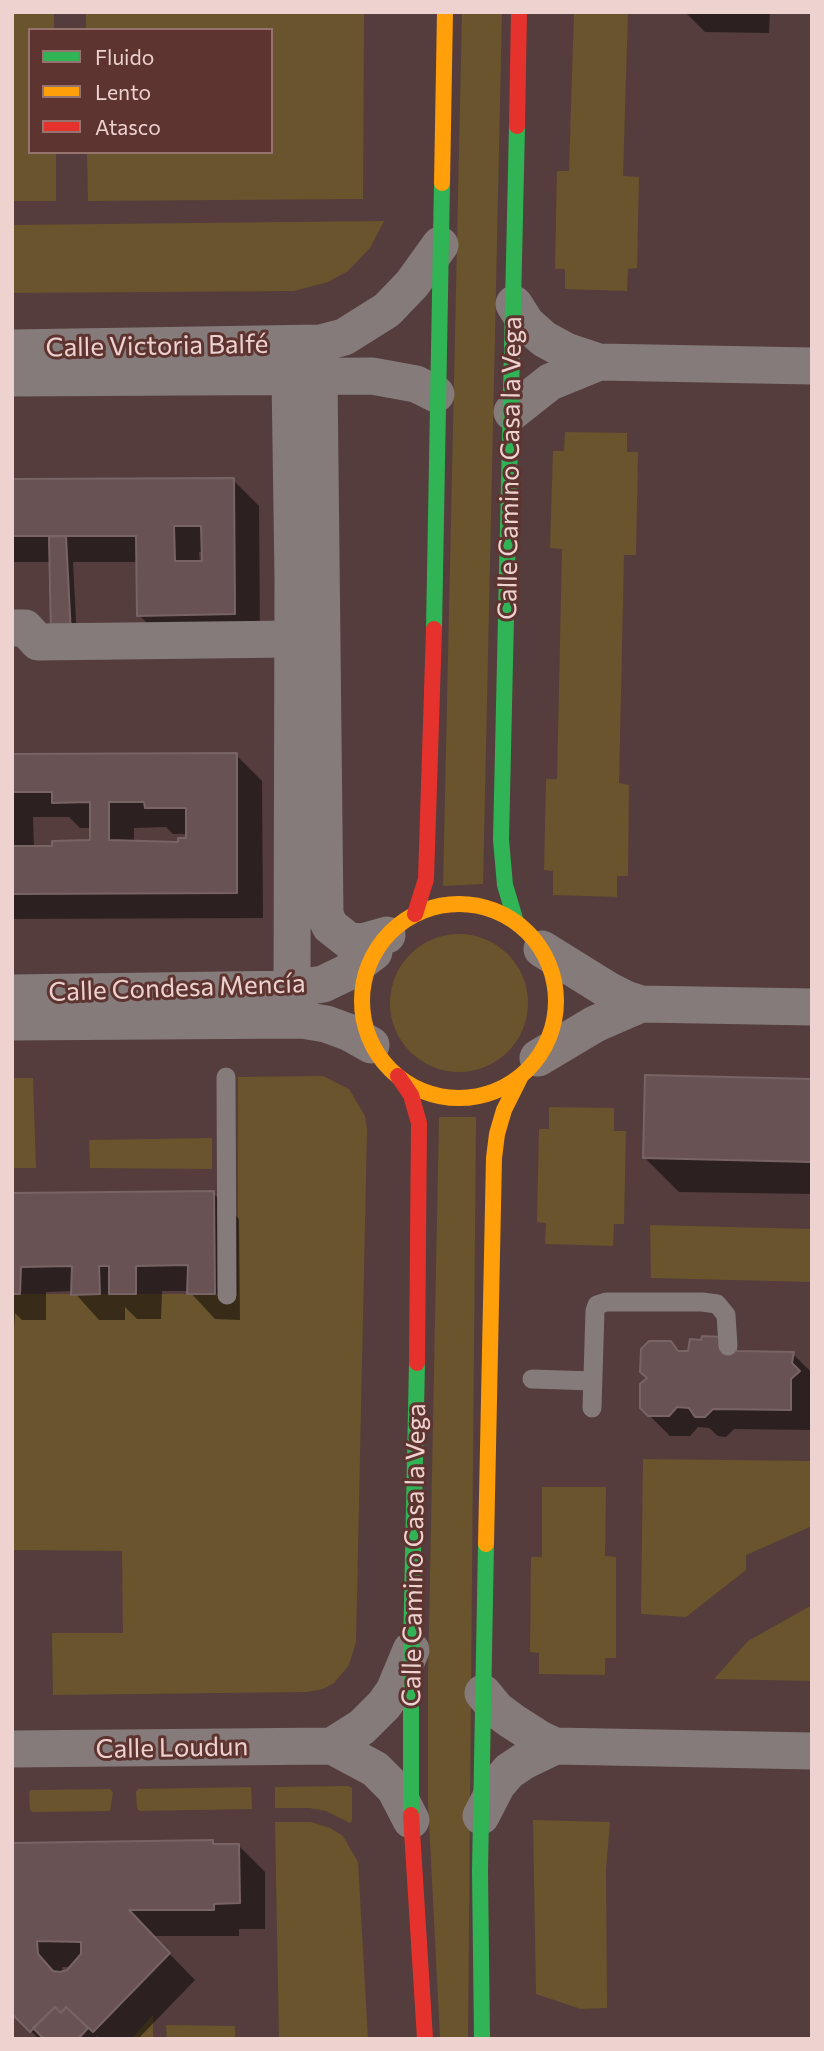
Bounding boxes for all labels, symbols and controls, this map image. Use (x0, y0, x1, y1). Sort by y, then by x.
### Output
legend (28, 28, 273, 154)
text: Fluido (95, 44, 154, 69)
text: Lento (95, 79, 151, 104)
text: Atasco (95, 114, 161, 139)
street label: Calle Camino Casa la Vega (492, 316, 528, 620)
street label: Calle Victoria Balfé (45, 328, 269, 364)
street label: Calle Condesa Mencía (48, 968, 306, 1008)
street label: Calle Camino Casa la Vega (396, 1403, 432, 1707)
street label: Calle Loudun (95, 1731, 249, 1765)

